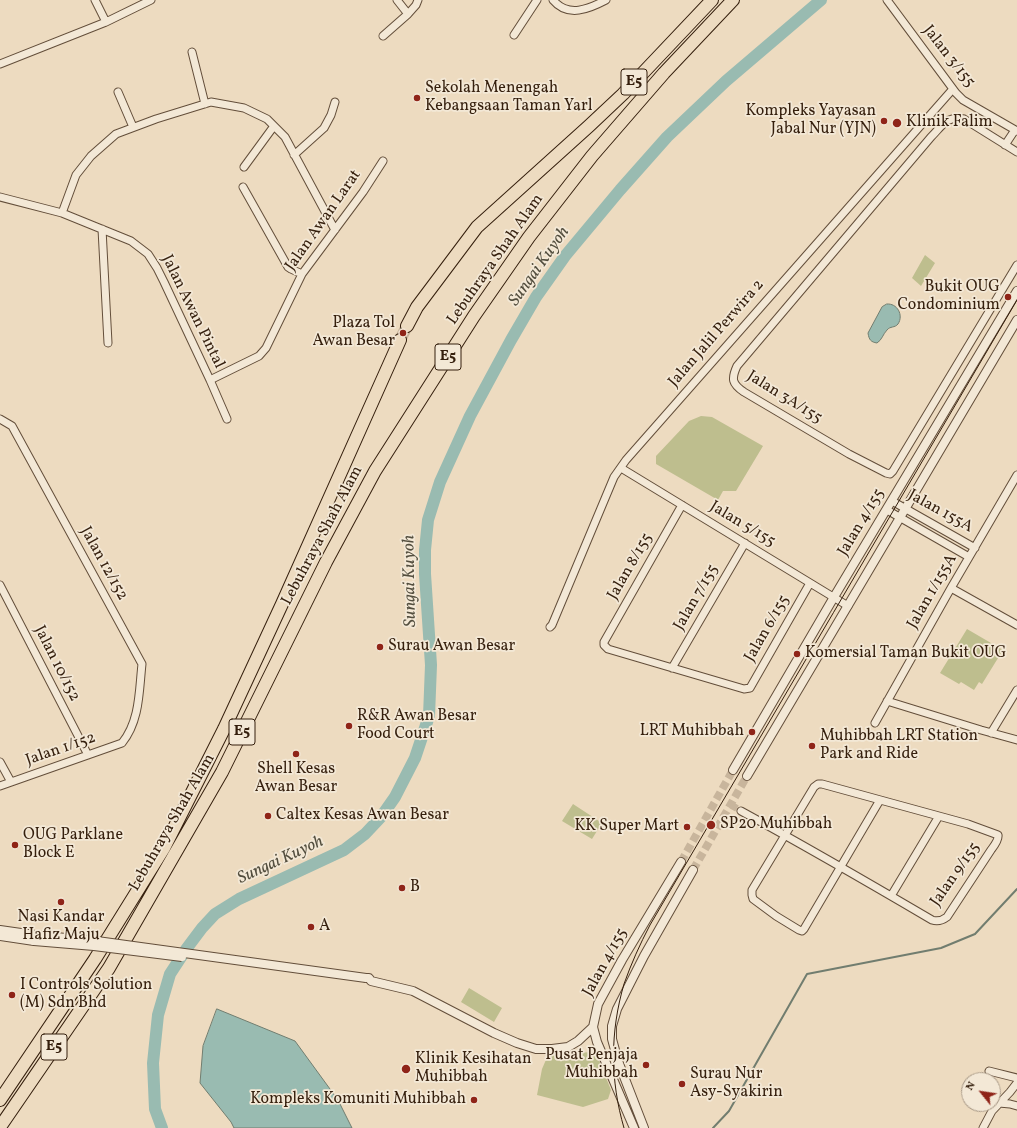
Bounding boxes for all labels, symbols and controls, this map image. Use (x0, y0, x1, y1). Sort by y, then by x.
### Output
street label: Jalan 3/155 (918, 22, 978, 92)
road number: E5 (621, 69, 647, 95)
place label: Sekolah Menengah Kebangsaan Taman Yarl (425, 79, 593, 117)
marker: Sekolah Menengah Kebangsaan Taman Yarl (412, 93, 422, 103)
place label: Kompleks Yayasan Jabal Nur (YJN) (745, 102, 876, 140)
place label: Klinik Falim (906, 113, 993, 133)
marker: Kompleks Yayasan Jabal Nur (YJN) (879, 116, 889, 126)
marker: Klinik Falim (891, 117, 903, 129)
street label: Jalan Awan Larat (282, 167, 366, 275)
street label: Lebuhraya Shah Alam (444, 191, 548, 329)
water label: Sungai Kuyoh (505, 223, 575, 311)
street label: Jalan Awan Pintal (156, 252, 228, 372)
street label: Jalan Jalil Perwira 2 (665, 276, 769, 392)
place label: Bukit OUG Condominium (897, 278, 1000, 316)
marker: Bukit OUG Condominium (1003, 292, 1013, 302)
place label: Plaza Tol Awan Besar (313, 314, 395, 352)
marker: Plaza Tol Awan Besar (398, 328, 408, 338)
road number: E5 (435, 344, 461, 370)
street label: Jalan 3A/155 (743, 367, 825, 429)
street label: Lebuhraya Shah Alam (278, 463, 368, 609)
street label: Jalan 4/155 (834, 486, 890, 560)
street label: Jalan 155A (904, 486, 976, 538)
street label: Jalan 5/155 (706, 498, 778, 552)
street label: Jalan 12/152 (75, 524, 131, 604)
street label: Jalan 8/155 (604, 530, 658, 604)
water label: Sungai Kuyoh (400, 535, 422, 627)
street label: Jalan 1/155A (904, 551, 962, 633)
street label: Jalan 7/155 (670, 562, 724, 634)
street label: Jalan 6/155 (741, 592, 795, 666)
street label: Jalan 10/152 (29, 623, 83, 705)
place label: Surau Awan Besar (388, 637, 515, 657)
marker: Surau Awan Besar (375, 642, 385, 652)
place label: Komersial Taman Bukit OUG (805, 644, 1007, 664)
marker: Komersial Taman Bukit OUG (792, 649, 802, 659)
place label: R&R Awan Besar Food Court (357, 707, 476, 745)
road number: E5 (229, 719, 255, 745)
marker: R&R Awan Besar Food Court (344, 721, 354, 731)
place label: LRT Muhibbah (640, 722, 744, 742)
marker: LRT Muhibbah (747, 727, 757, 737)
place label: Muhibbah LRT Station Park and Ride (820, 727, 978, 765)
street label: Jalan 1/152 (23, 729, 99, 771)
marker: Muhibbah LRT Station Park and Ride (807, 741, 817, 751)
marker: Shell Kesas Awan Besar (291, 749, 301, 759)
street label: Lebuhraya Shah Alam (126, 751, 220, 895)
place label: Shell Kesas Awan Besar (255, 760, 337, 798)
place label: Caltex Kesas Awan Besar (276, 806, 449, 826)
marker: Caltex Kesas Awan Besar (263, 811, 273, 821)
place label: SP20 Muhibbah (720, 815, 832, 835)
place label: KK Super Mart (574, 817, 679, 837)
marker: SP20 Muhibbah (705, 819, 717, 831)
marker: KK Super Mart (682, 822, 692, 832)
place label: OUG Parklane Block E (23, 826, 123, 864)
water label: Sungai Kuyoh (235, 832, 327, 890)
street label: Jalan 9/155 (927, 839, 985, 911)
marker: OUG Parklane Block E (10, 840, 20, 850)
place label: B (410, 878, 420, 898)
marker: B (397, 883, 407, 893)
marker: Nasi Kandar Hafiz Maju (56, 897, 66, 907)
place label: Nasi Kandar Hafiz Maju (18, 908, 104, 946)
place label: A (319, 917, 330, 937)
marker: A (306, 922, 316, 932)
street label: Jalan 4/155 (579, 925, 633, 1001)
place label: I Controls Solution (M) Sdn Bhd (20, 976, 152, 1014)
marker: I Controls Solution (M) Sdn Bhd (7, 990, 17, 1000)
road number: E5 (41, 1034, 67, 1060)
place label: Pusat Penjaja Muhibbah (545, 1046, 638, 1084)
place label: Klinik Kesihatan Muhibbah (415, 1050, 532, 1088)
marker: Pusat Penjaja Muhibbah (641, 1060, 651, 1070)
marker: Klinik Kesihatan Muhibbah (400, 1063, 412, 1075)
place label: Surau Nur Asy-Syakirin (690, 1065, 783, 1103)
north arrow (961, 1072, 1001, 1112)
marker: Surau Nur Asy-Syakirin (677, 1079, 687, 1089)
text: N (963, 1079, 980, 1093)
place label: Kompleks Komuniti Muhibbah (250, 1090, 466, 1110)
marker: Kompleks Komuniti Muhibbah (469, 1095, 479, 1105)

